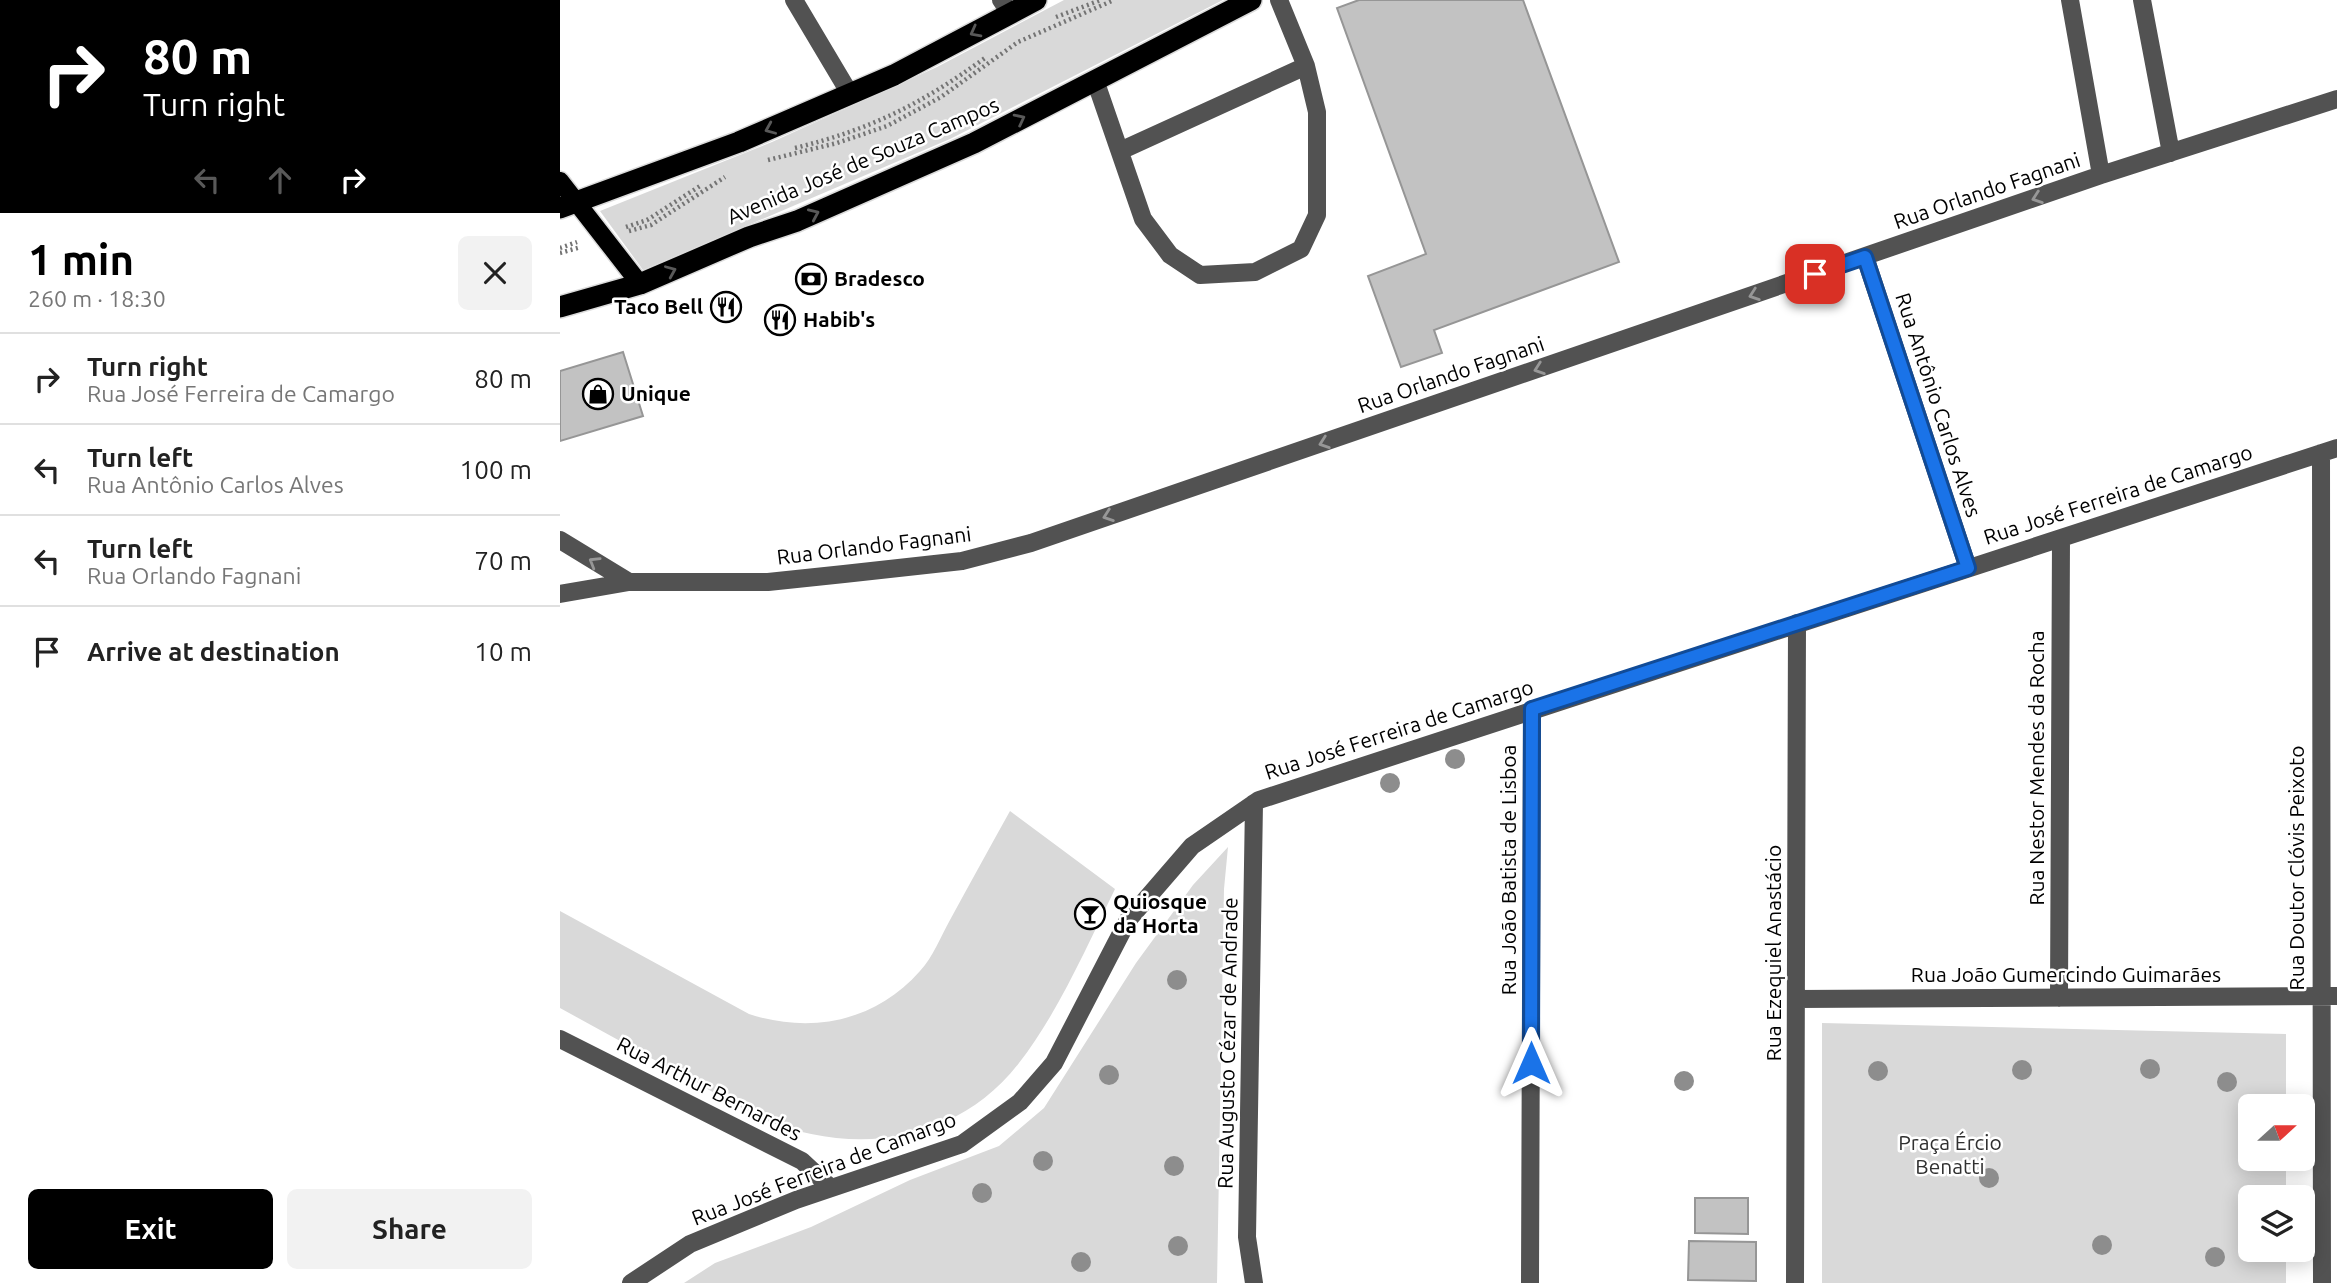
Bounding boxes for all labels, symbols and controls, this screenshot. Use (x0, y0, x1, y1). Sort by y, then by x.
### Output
one-way arrow (970, 24, 983, 37)
icon: right (28, 28, 119, 119)
text: 80 m (143, 28, 252, 83)
text: Turn right (143, 86, 285, 122)
street label: Avenida José de Souza Campos (723, 92, 1002, 228)
one-way arrow (1013, 114, 1025, 128)
one-way arrow (765, 120, 777, 134)
street label: Rua Orlando Fagnani (1890, 147, 2083, 233)
icon: left (188, 161, 226, 199)
icon: ahead (261, 161, 299, 199)
icon: right (334, 161, 372, 199)
one-way arrow (2031, 190, 2043, 204)
one-way arrow (806, 208, 819, 222)
text: 1 min (28, 236, 134, 283)
button: close (458, 236, 532, 310)
pin (1785, 244, 1845, 304)
icon: arrive (1796, 255, 1834, 293)
bank icon: Bradesco (794, 262, 828, 296)
one-way arrow (665, 265, 677, 279)
place label: Bradesco (834, 266, 925, 290)
text: 260 m · 18:30 (28, 286, 166, 311)
one-way arrow (1748, 287, 1761, 301)
restaurant icon: Taco Bell (709, 290, 743, 324)
street label: Rua Antônio Carlos Alves (1891, 290, 1987, 520)
place label: Taco Bell (614, 294, 703, 318)
restaurant icon: Habib's (763, 303, 797, 337)
place label: Habib's (803, 307, 875, 331)
street label: Rua Orlando Fagnani (1354, 331, 1547, 417)
text: Turn right (87, 352, 208, 381)
icon: right (28, 360, 66, 398)
one-way arrow (1533, 361, 1545, 375)
text: 80 m (474, 364, 532, 393)
shop icon: Unique (581, 377, 615, 411)
text: Rua José Ferreira de Camargo (87, 381, 395, 406)
place label: Unique (621, 381, 691, 405)
one-way arrow (1318, 435, 1330, 449)
street label: Rua José Ferreira de Camargo (1980, 439, 2255, 549)
text: Turn left (87, 443, 193, 472)
icon: left (28, 451, 66, 489)
text: 100 m (460, 455, 532, 484)
text: Rua Antônio Carlos Alves (87, 472, 344, 497)
one-way arrow (1103, 508, 1115, 522)
street label: Rua Orlando Fagnani (775, 521, 972, 569)
text: Turn left (87, 534, 193, 563)
icon: left (28, 542, 66, 580)
text: 70 m (474, 546, 532, 575)
one-way arrow (589, 557, 602, 570)
text: Rua Orlando Fagnani (87, 563, 301, 588)
street label: Rua Nestor Mendes da Rocha (2024, 630, 2048, 906)
icon: arrive (28, 633, 66, 671)
text: Arrive at destination (87, 637, 340, 666)
text: 10 m (474, 637, 532, 666)
street label: Rua José Ferreira de Camargo (1261, 674, 1536, 784)
street label: Rua João Batista de Lisboa (1496, 745, 1520, 995)
street label: Rua Doutor Clóvis Peixoto (2284, 746, 2308, 990)
street label: Rua Ezequiel Anastácio (1761, 845, 1785, 1061)
place label: Quiosque da Horta (1113, 889, 1207, 937)
bar icon: Quiosque da Horta (1073, 897, 1107, 931)
street label: Rua Augusto Cézar de Andrade (1212, 897, 1242, 1189)
street label: Rua João Gumercindo Guimarães (1911, 962, 2221, 986)
position arrow (1494, 1026, 1568, 1100)
street label: Rua Arthur Bernardes (613, 1031, 806, 1145)
north arrow (2238, 1094, 2315, 1171)
map controls (2238, 1094, 2315, 1262)
street label: Rua José Ferreira de Camargo (688, 1106, 959, 1230)
park label: Praça Ércio Benatti (1898, 1130, 2002, 1178)
button: layers (2238, 1185, 2315, 1262)
button: Exit (28, 1189, 273, 1269)
button: Share (287, 1189, 532, 1269)

